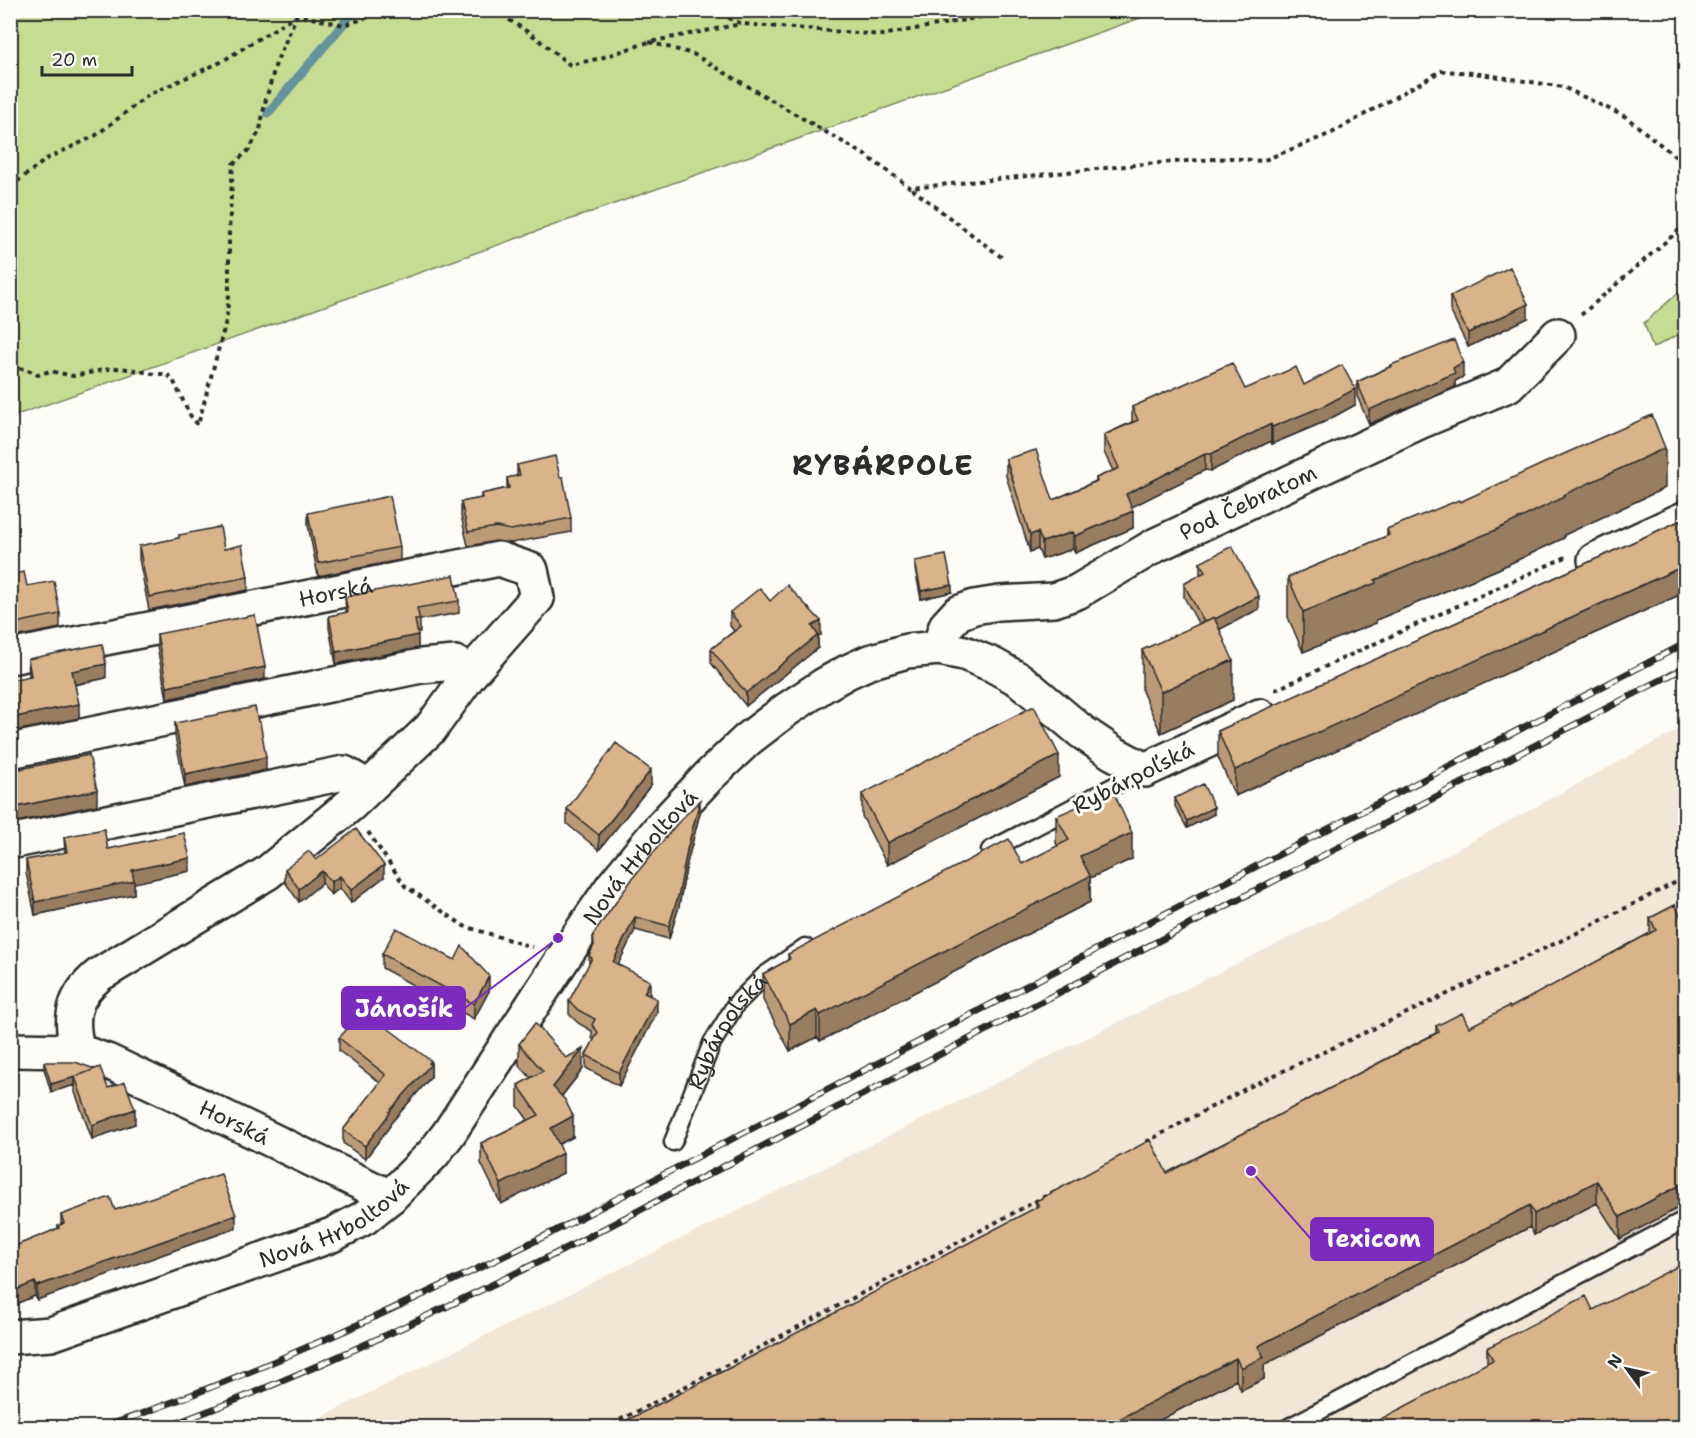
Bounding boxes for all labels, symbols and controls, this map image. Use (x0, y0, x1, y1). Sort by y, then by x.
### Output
scale bar (42, 39, 132, 77)
text: 20 m (51, 48, 97, 72)
district label: RYBÁRPOLE (792, 445, 974, 484)
street label: Pod Čebratom (1175, 458, 1322, 547)
street label: Horská (296, 571, 375, 614)
street label: Rybárpoľská (1068, 734, 1199, 820)
street label: Nová Hrboltová (576, 783, 705, 931)
street label: Rybárpoľská (681, 967, 774, 1094)
callout: Jánošík (342, 987, 465, 1029)
text: Jánošík (355, 993, 453, 1025)
street label: Horská (194, 1093, 274, 1152)
street label: Nová Hrboltová (255, 1172, 416, 1275)
callout: Texicom (1311, 1218, 1433, 1260)
text: Texicom (1323, 1223, 1421, 1255)
north arrow (1597, 1339, 1657, 1399)
text: N (1603, 1350, 1627, 1372)

